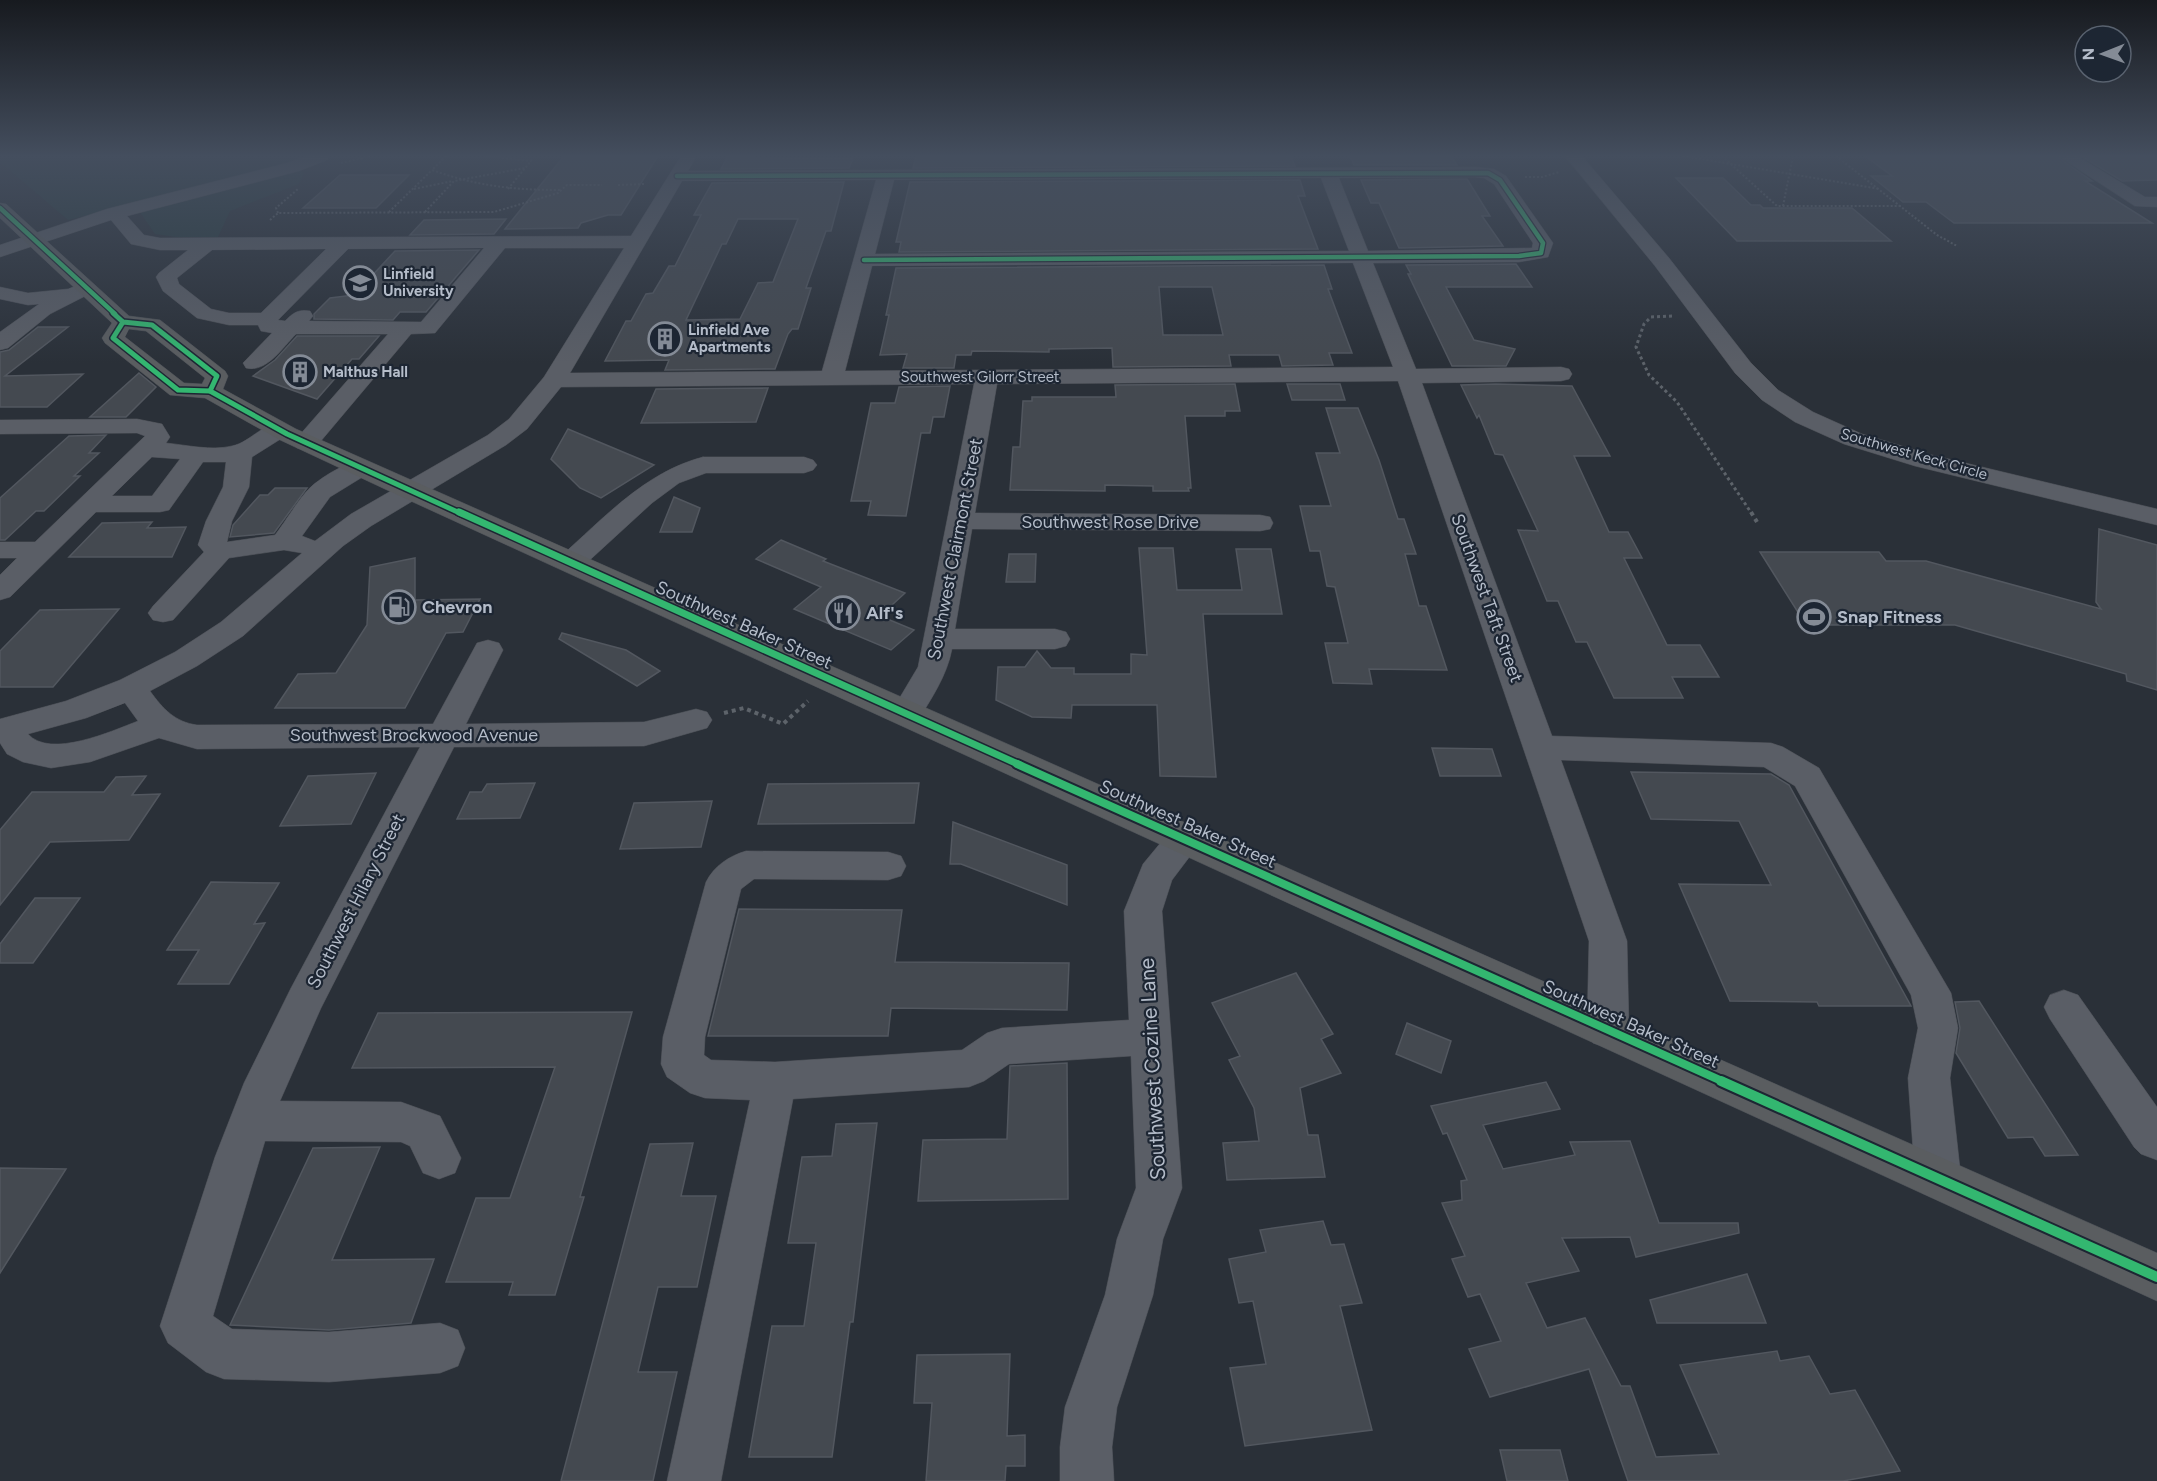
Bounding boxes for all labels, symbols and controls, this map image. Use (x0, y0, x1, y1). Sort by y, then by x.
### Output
north arrow (2073, 24, 2133, 84)
text: N (2079, 48, 2098, 61)
school or university icon: Linfield University (342, 265, 378, 301)
place label: Linfield University (383, 265, 454, 300)
building icon: Linfield Ave Apartments (647, 321, 683, 357)
place label: Linfield Ave Apartments (688, 321, 770, 356)
building icon: Malthus Hall (282, 354, 318, 390)
place label: Malthus Hall (323, 363, 408, 381)
street label: Southwest Gilorr Street (900, 368, 1060, 386)
street label: Southwest Keck Circle (1839, 424, 1989, 484)
street label: Southwest Clairmont Street (923, 436, 987, 662)
street label: Southwest Rose Drive (1021, 511, 1199, 533)
street label: Southwest Taft Street (1446, 511, 1528, 686)
street label: Southwest Baker Street (652, 576, 836, 674)
fuel station icon: Chevron (381, 589, 417, 625)
restaurant icon: Alf's (825, 595, 861, 631)
place label: Chevron (422, 596, 492, 618)
sports icon: Snap Fitness (1796, 599, 1832, 635)
place label: Alf's (866, 602, 904, 624)
place label: Snap Fitness (1837, 606, 1942, 628)
street label: Southwest Brockwood Avenue (290, 724, 538, 746)
street label: Southwest Baker Street (1096, 775, 1280, 873)
street label: Southwest Hilary Street (302, 810, 410, 992)
street label: Southwest Cozine Lane (1134, 957, 1170, 1181)
street label: Southwest Baker Street (1539, 975, 1723, 1073)

